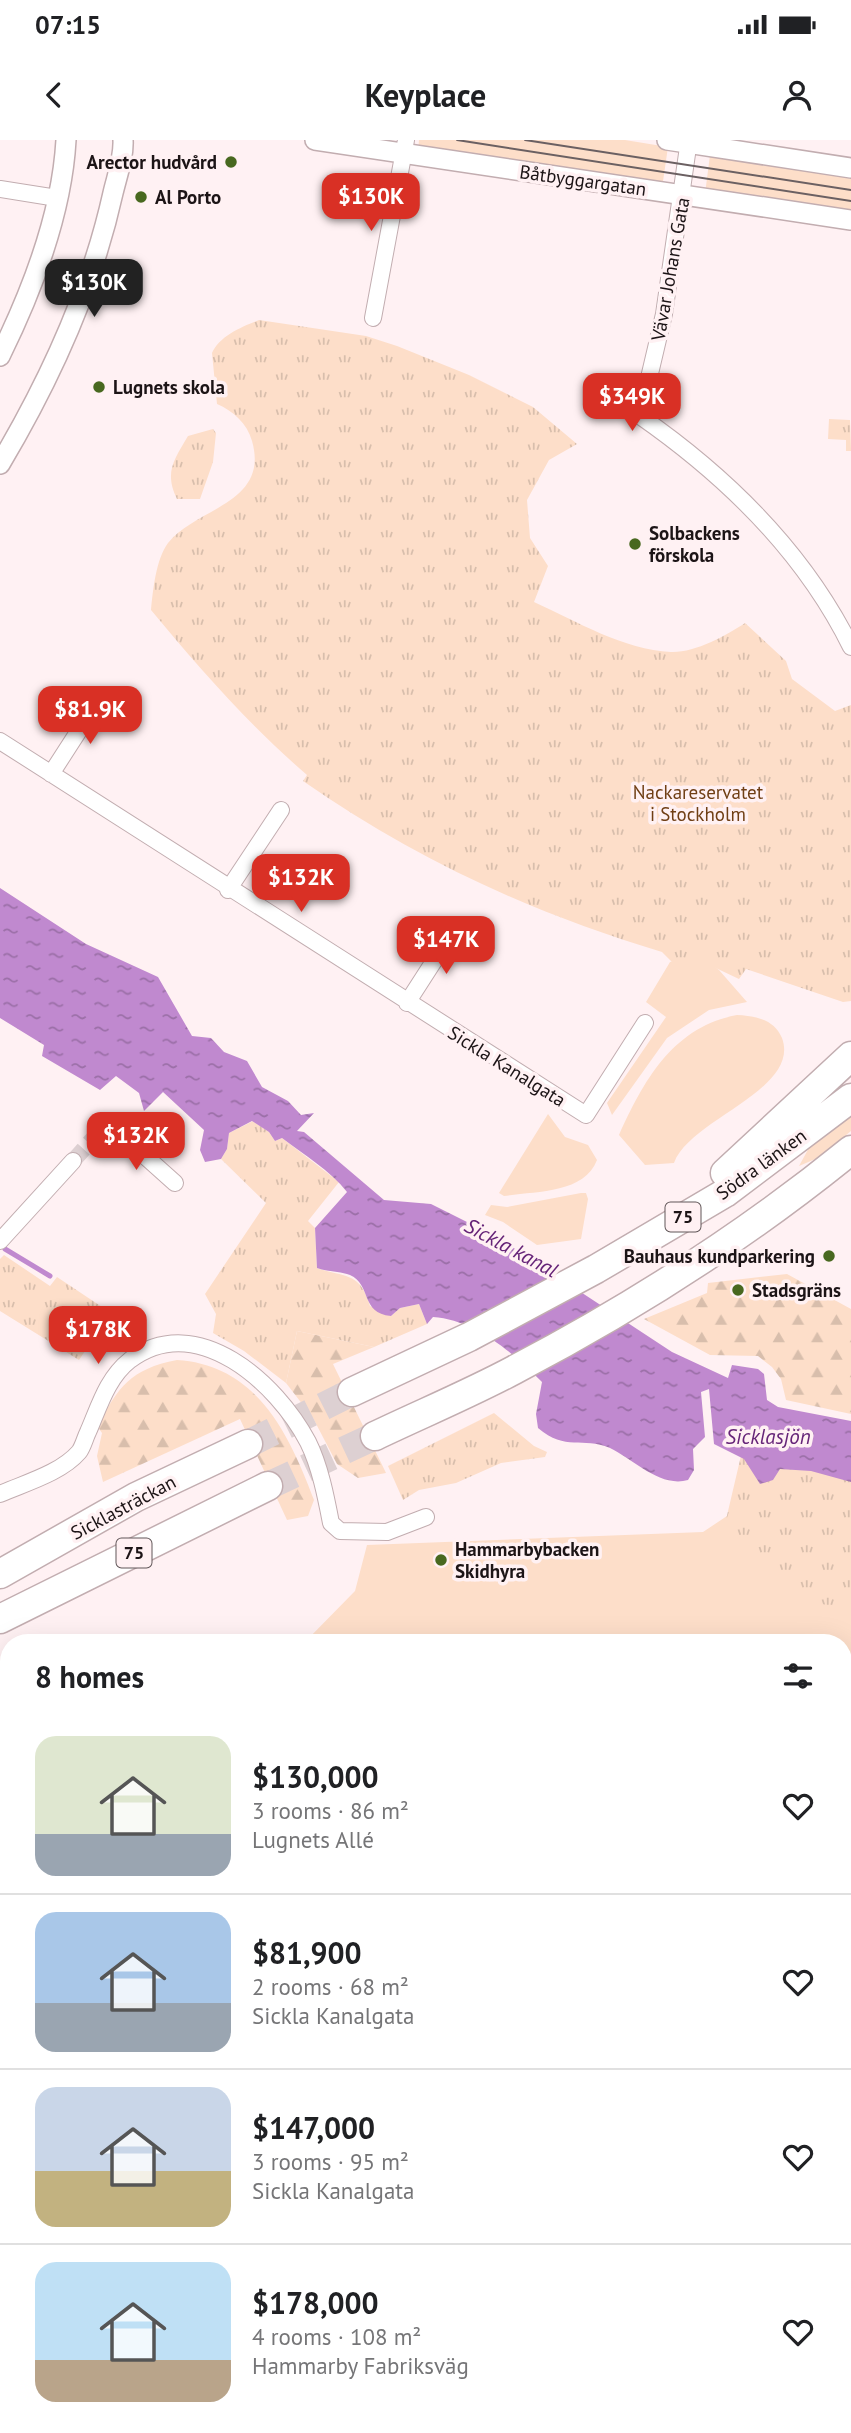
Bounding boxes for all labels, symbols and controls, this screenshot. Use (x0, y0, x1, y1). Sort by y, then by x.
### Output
text: 07:15 (35, 8, 101, 41)
text: Keyplace (365, 74, 486, 116)
icon: back (35, 76, 73, 114)
icon: person (778, 76, 816, 114)
place label: Arector hudvård (87, 150, 217, 174)
marker: Arector hudvård (223, 154, 239, 170)
street label: Båtbyggargatan (518, 159, 648, 201)
pin: $130K (322, 174, 420, 233)
text: $130K (338, 181, 404, 210)
place label: Al Porto (155, 185, 221, 209)
marker: Al Porto (133, 189, 149, 205)
street label: Vävar Johans Gata (645, 195, 694, 344)
pin: $130K (45, 260, 143, 319)
text: $130K (61, 267, 127, 296)
pin: $349K (583, 373, 681, 433)
place label: Lugnets skola (113, 375, 225, 399)
marker: Lugnets skola (91, 379, 107, 395)
text: $349K (599, 381, 665, 410)
place label: Solbackens förskola (649, 521, 740, 567)
marker: Solbackens förskola (627, 536, 643, 552)
pin: $81.9K (33, 686, 147, 746)
text: $81.9K (54, 694, 126, 723)
park label: Nackareservatet i Stockholm (633, 780, 764, 826)
pin: $132K (252, 854, 350, 914)
text: $132K (268, 862, 334, 891)
pin: $147K (397, 916, 495, 976)
text: $147K (413, 924, 479, 953)
street label: Sickla Kanalgata (444, 1020, 570, 1112)
pin: $132K (87, 1112, 185, 1172)
text: $132K (103, 1120, 169, 1149)
street label: Södra länken (711, 1123, 811, 1205)
road number: 75 (666, 1202, 700, 1232)
water label: Sickla kanal (460, 1212, 563, 1284)
place label: Bauhaus kundparkering (624, 1244, 815, 1268)
marker: Bauhaus kundparkering (821, 1248, 837, 1264)
place label: Stadsgräns (752, 1278, 841, 1302)
marker: Stadsgräns (730, 1282, 746, 1298)
pin: $178K (49, 1306, 147, 1366)
text: $178K (65, 1314, 131, 1343)
water label: Sicklasjön (725, 1423, 811, 1450)
street label: Sicklasträckan (66, 1469, 180, 1545)
place label: Hammarbybacken Skidhyra (455, 1537, 599, 1583)
road number: 75 (116, 1538, 152, 1568)
marker: Hammarbybacken Skidhyra (433, 1552, 449, 1568)
text: 8 homes (35, 1657, 144, 1696)
icon: filters (779, 1657, 817, 1695)
text: $130,000 (252, 1757, 379, 1796)
icon: home (91, 1764, 175, 1848)
icon: heart (779, 1787, 817, 1825)
text: 3 rooms · 86 m² (252, 1796, 409, 1825)
text: Lugnets Allé (252, 1825, 374, 1854)
text: $81,900 (252, 1933, 362, 1972)
icon: home (91, 1940, 175, 2024)
icon: heart (779, 1963, 817, 2001)
text: 2 rooms · 68 m² (252, 1972, 409, 2001)
text: Sickla Kanalgata (252, 2001, 415, 2030)
text: $147,000 (252, 2108, 375, 2147)
icon: home (91, 2115, 175, 2199)
icon: heart (779, 2138, 817, 2176)
text: 3 rooms · 95 m² (252, 2147, 409, 2176)
text: Sickla Kanalgata (252, 2176, 415, 2205)
text: $178,000 (252, 2283, 379, 2322)
icon: home (91, 2290, 175, 2374)
icon: heart (779, 2313, 817, 2351)
text: 4 rooms · 108 m² (252, 2322, 421, 2351)
text: Hammarby Fabriksväg (252, 2351, 469, 2380)

